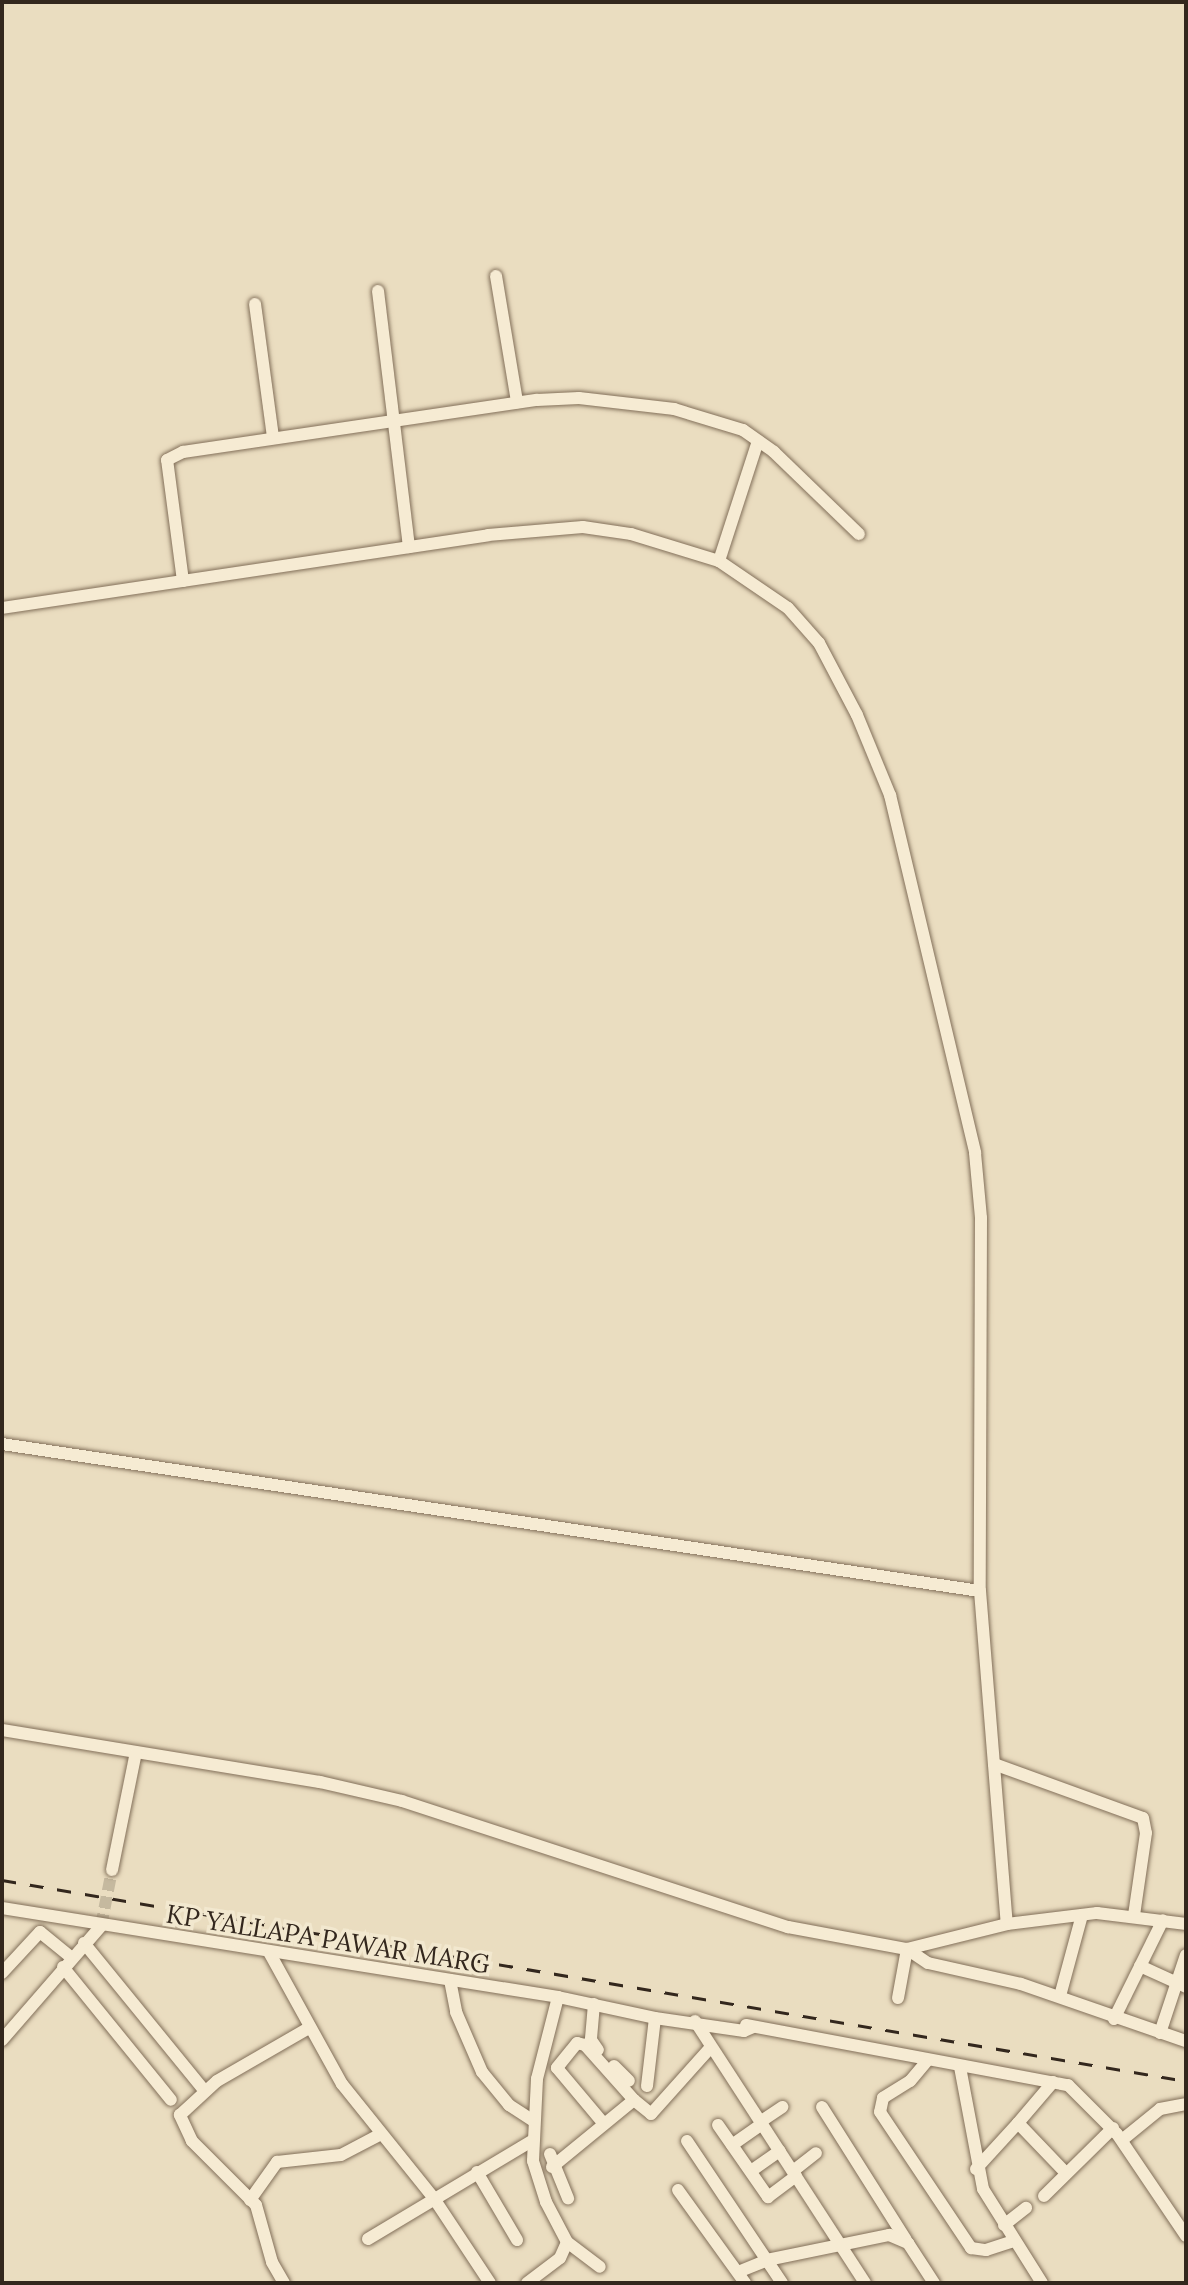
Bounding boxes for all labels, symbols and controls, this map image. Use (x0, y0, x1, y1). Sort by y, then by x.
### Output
street label: KP YALLAPA PAWAR MARG (164, 1898, 492, 1980)

